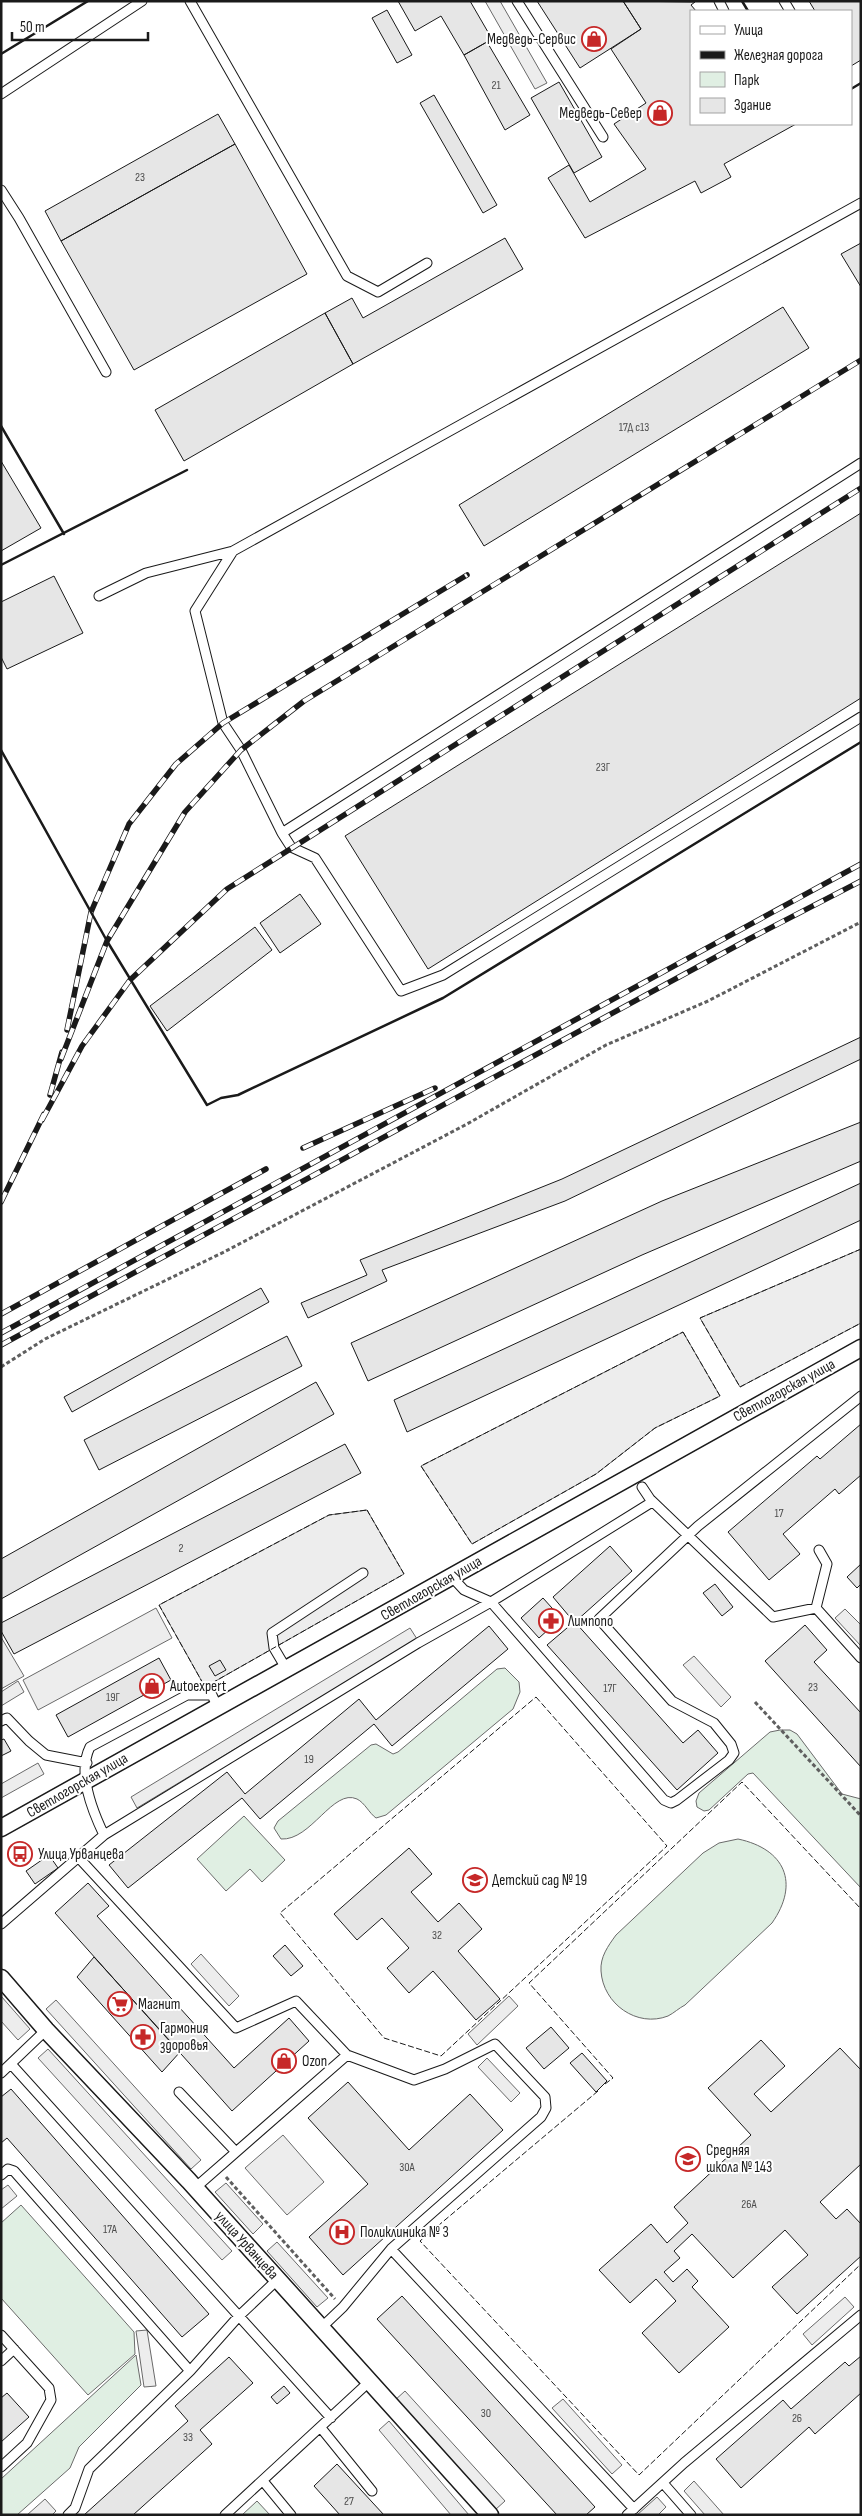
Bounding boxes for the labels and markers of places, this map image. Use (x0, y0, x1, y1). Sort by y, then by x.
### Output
shop icon: Медведь-Сервис (581, 26, 607, 52)
place label: Медведь-Сервис (487, 30, 576, 49)
shop icon: Медведь-Север (647, 100, 673, 126)
place label: Медведь-Север (559, 104, 642, 123)
pharmacy icon: Лимпопо (538, 1608, 564, 1634)
place label: Лимпопо (567, 1612, 613, 1631)
shop icon: Autoexpert (139, 1673, 165, 1699)
place label: Autoexpert (169, 1677, 227, 1696)
bus stop icon: Улица Урванцева (7, 1841, 33, 1867)
place label: Улица Урванцева (38, 1845, 124, 1864)
school or university icon: Детский сад № 19 (462, 1867, 488, 1893)
place label: Детский сад № 19 (492, 1871, 587, 1890)
supermarket icon: Магнит (107, 1991, 133, 2017)
place label: Магнит (138, 1995, 180, 2014)
place label: Гармония здоровья (160, 2019, 209, 2055)
pharmacy icon: Гармония здоровья (130, 2024, 156, 2050)
shop icon: Ozon (271, 2048, 297, 2074)
place label: Ozon (302, 2052, 327, 2071)
place label: Средняя школа № 143 (706, 2141, 772, 2177)
school or university icon: Средняя школа № 143 (675, 2146, 701, 2172)
hospital icon: Поликлиника № 3 (329, 2219, 355, 2245)
place label: Поликлиника № 3 (360, 2223, 449, 2242)

